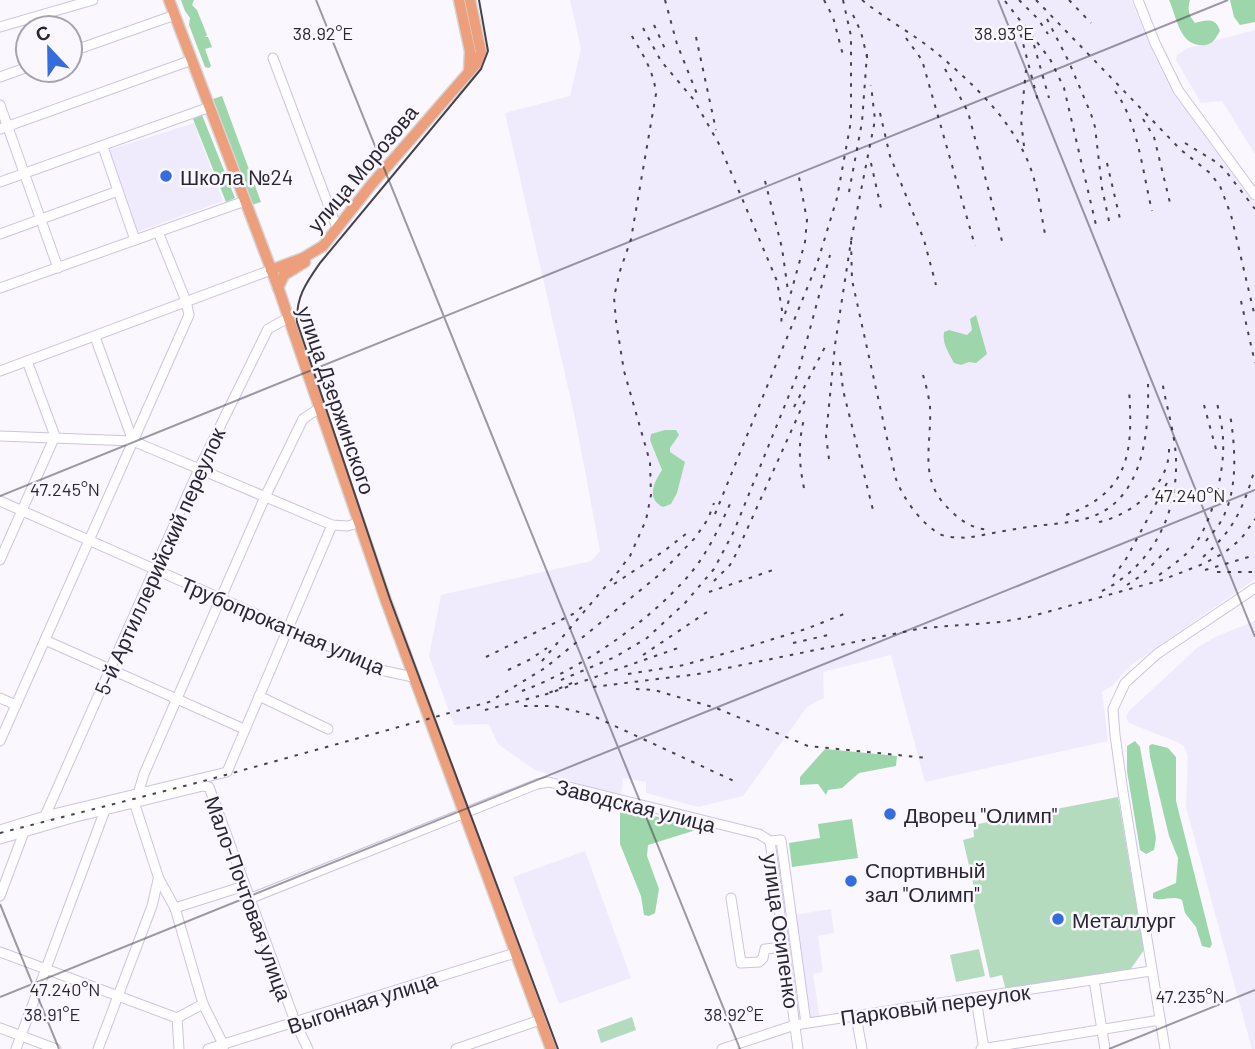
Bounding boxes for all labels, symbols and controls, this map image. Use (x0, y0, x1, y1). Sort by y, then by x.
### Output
north arrow (14, 14, 84, 84)
text: С (32, 19, 53, 46)
text: 38.92°E (293, 22, 353, 44)
text: 38.93°E (974, 22, 1034, 44)
street label: улица Морозова (302, 99, 423, 237)
place label: Школа №24 (180, 164, 293, 189)
marker: Школа №24 (158, 168, 174, 184)
street label: улица Дзержинского (293, 303, 381, 497)
street label: 5-й Артиллерийский переулок (89, 423, 230, 698)
text: 47.245°N (30, 478, 100, 500)
text: 47.240°N (1155, 484, 1225, 506)
street label: Трубопрокатная улица (177, 571, 389, 679)
street label: Заводская улица (553, 773, 719, 837)
street label: Мало-Почтовая улица (200, 792, 298, 1004)
place label: Дворец "Олимп" (904, 802, 1057, 827)
marker: Дворец "Олимп" (882, 806, 898, 822)
street label: улица Осипенко (759, 852, 805, 1010)
place label: Спортивный зал "Олимп" (865, 857, 985, 906)
marker: Спортивный зал "Олимп" (843, 873, 859, 889)
place label: Металлург (1072, 907, 1176, 932)
marker: Металлург (1050, 911, 1066, 927)
street label: Выгонная улица (284, 966, 440, 1038)
text: 47.240°N (30, 978, 100, 1000)
street label: Парковый переулок (839, 978, 1032, 1030)
text: 47.235°N (1155, 985, 1225, 1007)
text: 38.91°E (24, 1003, 80, 1025)
text: 38.92°E (704, 1003, 764, 1025)

